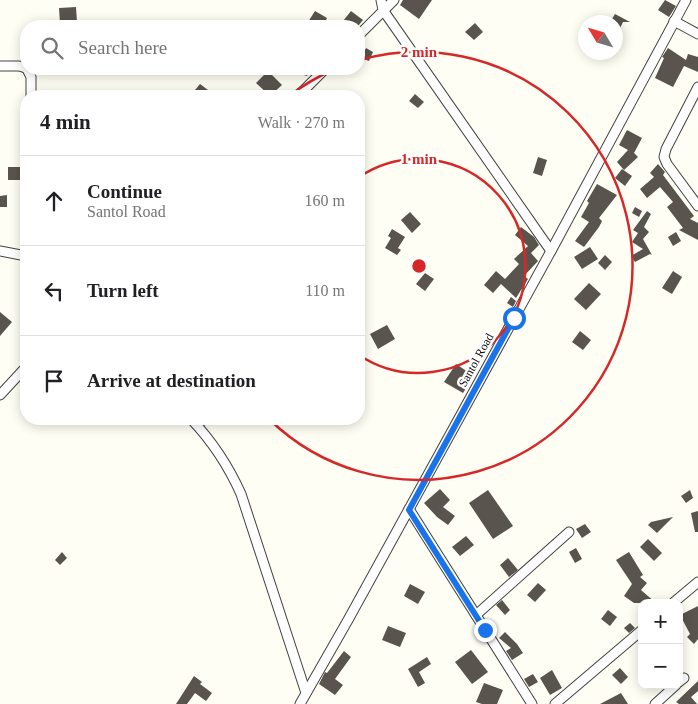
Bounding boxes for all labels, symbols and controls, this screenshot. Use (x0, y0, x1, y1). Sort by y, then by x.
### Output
north arrow (578, 15, 623, 60)
search box (20, 20, 365, 75)
icon: search (38, 34, 66, 62)
text: Search here (78, 37, 167, 58)
text: 2 min (401, 44, 438, 60)
text: 4 min (40, 110, 91, 134)
text: Walk · 270 m (258, 114, 345, 131)
text: 1 min (401, 151, 438, 167)
text: Continue (87, 181, 162, 202)
icon: ahead (40, 187, 68, 215)
text: 160 m (305, 192, 345, 209)
text: Santol Road (87, 203, 166, 220)
centre of rings (410, 257, 428, 275)
icon: left (40, 277, 68, 305)
text: Turn left (87, 280, 159, 301)
text: 110 m (305, 282, 345, 299)
route start (503, 307, 526, 330)
street label: Santol Road (456, 331, 496, 389)
icon: arrive (40, 367, 68, 395)
text: Arrive at destination (87, 370, 256, 391)
map controls (638, 599, 683, 689)
button: + (638, 599, 683, 644)
route end (474, 619, 497, 642)
button: − (638, 644, 683, 689)

